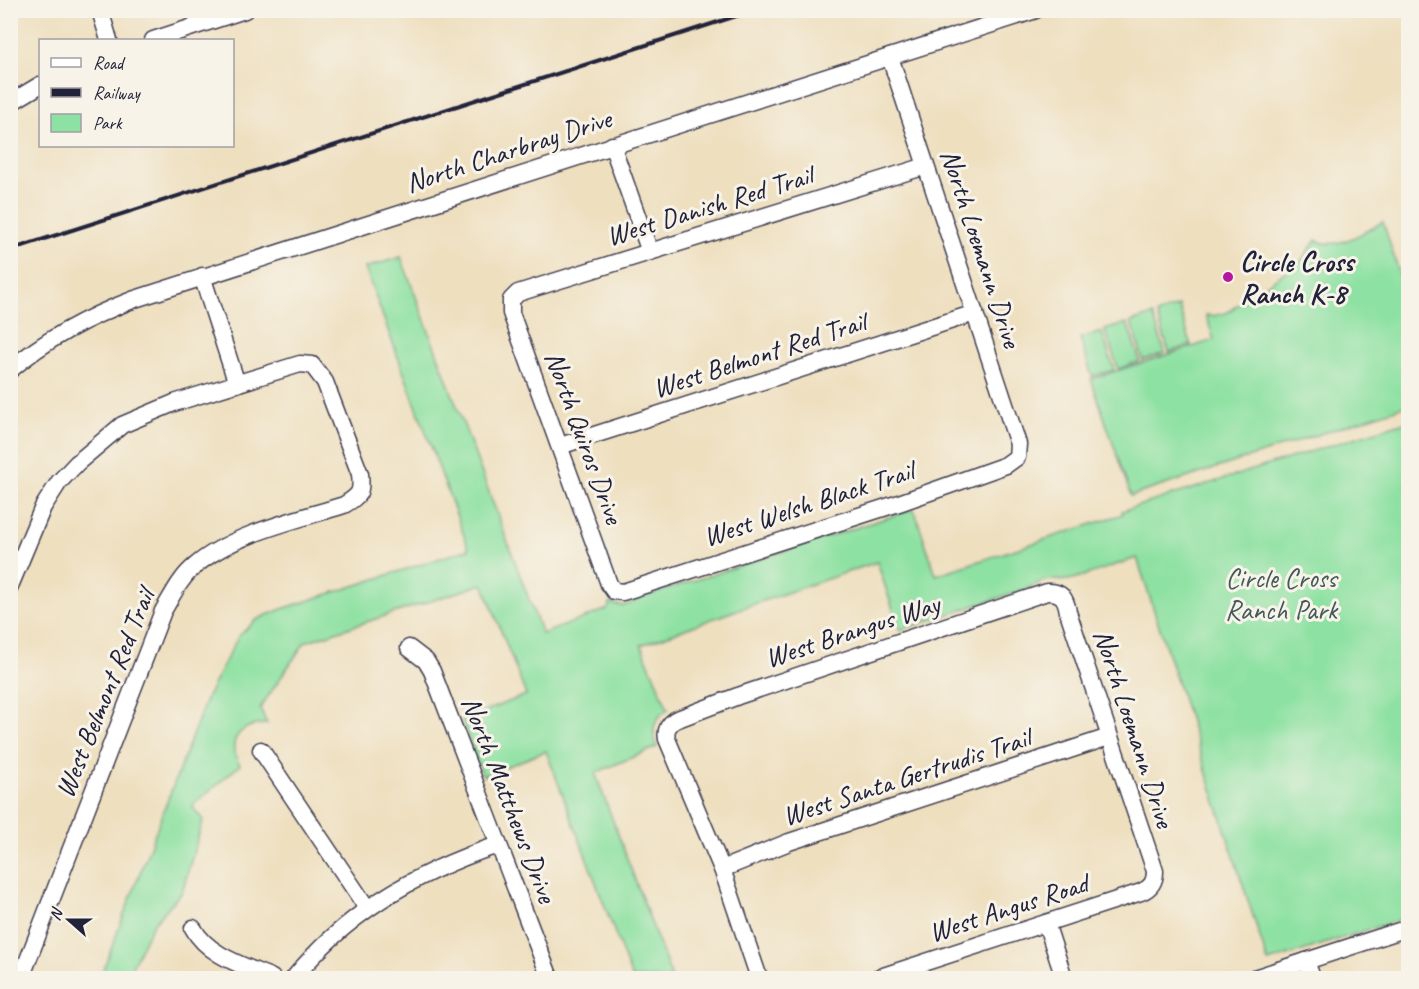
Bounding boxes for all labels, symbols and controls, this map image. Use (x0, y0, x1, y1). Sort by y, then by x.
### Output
legend (39, 39, 234, 147)
text: Road (93, 52, 126, 74)
text: Railway (93, 82, 141, 104)
street label: North Charbray Drive (401, 100, 617, 200)
text: Park (93, 112, 123, 134)
street label: North Loemann Drive (933, 145, 1031, 354)
street label: West Danish Red Trail (602, 156, 822, 253)
place label: Circle Cross Ranch K-8 (1240, 244, 1356, 311)
marker: Circle Cross Ranch K-8 (1221, 270, 1235, 284)
street label: West Belmont Red Trail (648, 302, 875, 405)
street label: North Quiros Drive (537, 346, 633, 530)
street label: West Welsh Black Trail (699, 451, 923, 554)
park label: Circle Cross Ranch Park (1225, 560, 1339, 627)
street label: West Belmont Red Trail (47, 579, 164, 803)
street label: West Brangus Way (760, 585, 946, 675)
street label: North Loemann Drive (1086, 625, 1184, 834)
street label: North Matthews Drive (454, 691, 566, 909)
street label: West Santa Gertrudis Trail (778, 718, 1039, 833)
street label: West Angus Road (924, 864, 1096, 950)
north arrow (39, 890, 99, 950)
text: N (45, 904, 68, 923)

